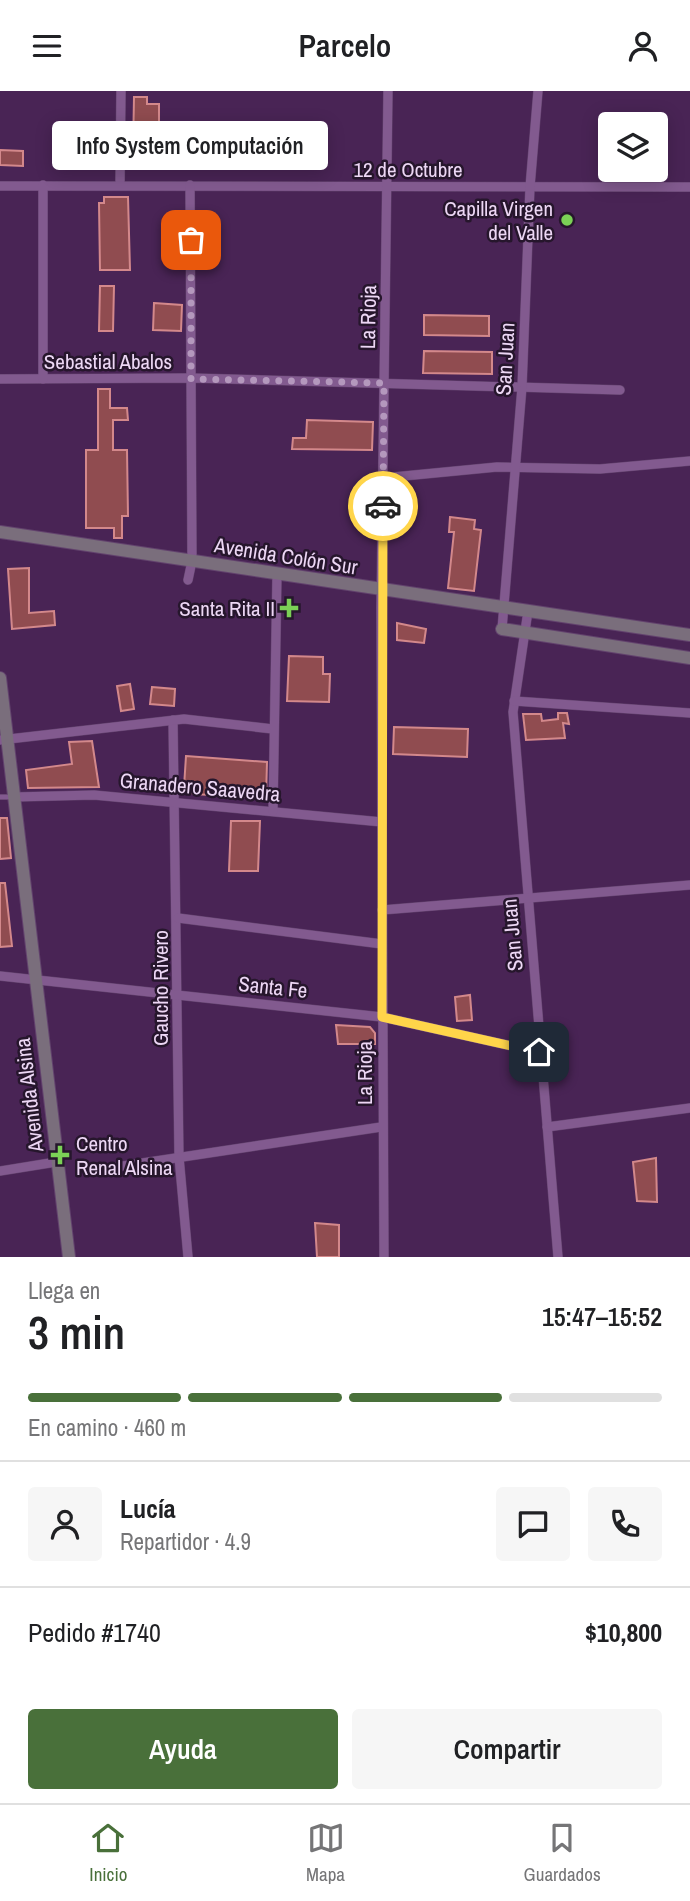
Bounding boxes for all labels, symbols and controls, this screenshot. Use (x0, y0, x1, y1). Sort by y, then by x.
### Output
text: Parcelo (299, 24, 391, 67)
icon: menu (28, 27, 66, 65)
icon: person (624, 27, 662, 65)
map controls (598, 112, 668, 182)
button: layers (598, 112, 668, 182)
callout: Info System Computación (53, 121, 329, 170)
text: Info System Computación (76, 130, 304, 161)
street label: 12 de Octubre (353, 155, 463, 184)
place label: Capilla Virgen del Valle (444, 194, 553, 247)
pin (161, 210, 221, 270)
marker: Capilla Virgen del Valle (559, 212, 575, 228)
icon: bag (172, 221, 210, 259)
street label: La Rioja (353, 284, 383, 349)
street label: San Juan (489, 322, 521, 396)
street label: Sebastial Abalos (44, 347, 172, 376)
courier (348, 471, 418, 541)
icon: car (364, 487, 402, 525)
street label: Avenida Colón Sur (212, 530, 360, 582)
place label: Santa Rita II (179, 594, 275, 623)
marker: Santa Rita II (281, 600, 297, 616)
street label: Granadero Saavedra (119, 766, 282, 808)
street label: San Juan (494, 897, 530, 973)
street label: Gaucho Rivero (146, 930, 175, 1046)
street label: Santa Fe (237, 969, 309, 1005)
pin (509, 1022, 569, 1082)
icon: home (520, 1033, 558, 1071)
street label: Avenida Alsina (8, 1036, 50, 1155)
street label: La Rioja (350, 1041, 379, 1105)
place label: Centro Renal Alsina (76, 1129, 173, 1182)
marker: Centro Renal Alsina (50, 1145, 70, 1165)
text: Llega en (28, 1275, 100, 1306)
text: 15:47–15:52 (542, 1299, 662, 1334)
text: 3 min (28, 1301, 125, 1363)
text: En camino · 460 m (28, 1412, 186, 1443)
button: person (28, 1487, 102, 1561)
button: chat (496, 1487, 570, 1561)
button: phone (588, 1487, 662, 1561)
text: Lucía (120, 1491, 176, 1526)
text: Repartidor · 4.9 (120, 1526, 251, 1557)
text: Pedido #1740 (28, 1615, 161, 1650)
text: $10,800 (585, 1615, 662, 1650)
button: Ayuda (28, 1709, 338, 1789)
button: Compartir (352, 1709, 662, 1789)
tab: Inicio (89, 1819, 127, 1887)
tab: Mapa (306, 1819, 345, 1887)
tab: Guardados (524, 1819, 601, 1887)

